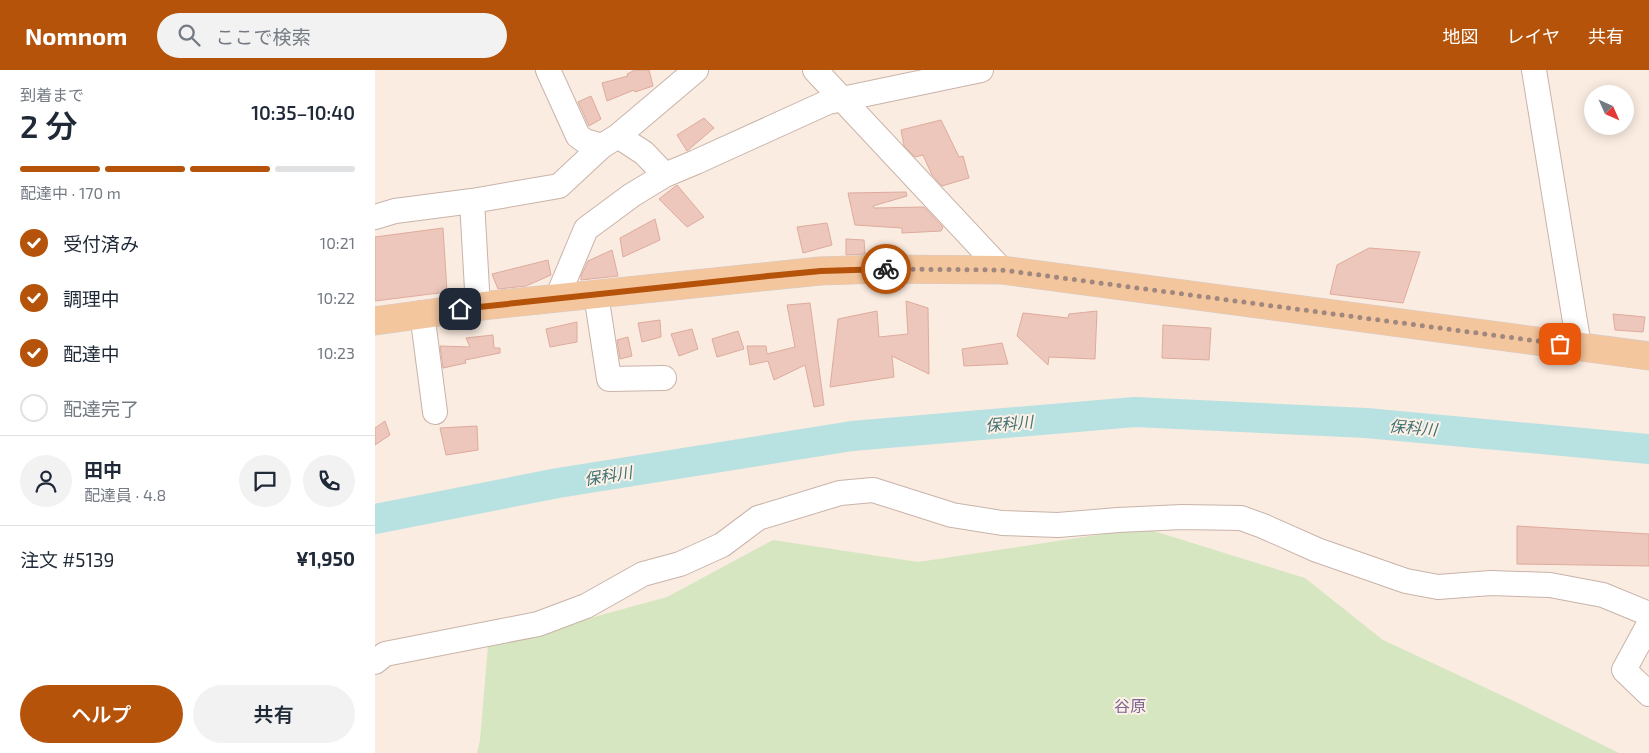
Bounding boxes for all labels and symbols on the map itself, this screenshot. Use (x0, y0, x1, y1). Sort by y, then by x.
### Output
north arrow (1584, 85, 1634, 135)
courier (861, 244, 911, 294)
pin (439, 288, 481, 330)
pin (1539, 323, 1581, 365)
water label: 保科川 (984, 411, 1036, 435)
water label: 保科川 (1388, 415, 1440, 439)
water label: 保科川 (583, 462, 635, 488)
district label: 谷原 (1114, 696, 1146, 715)

